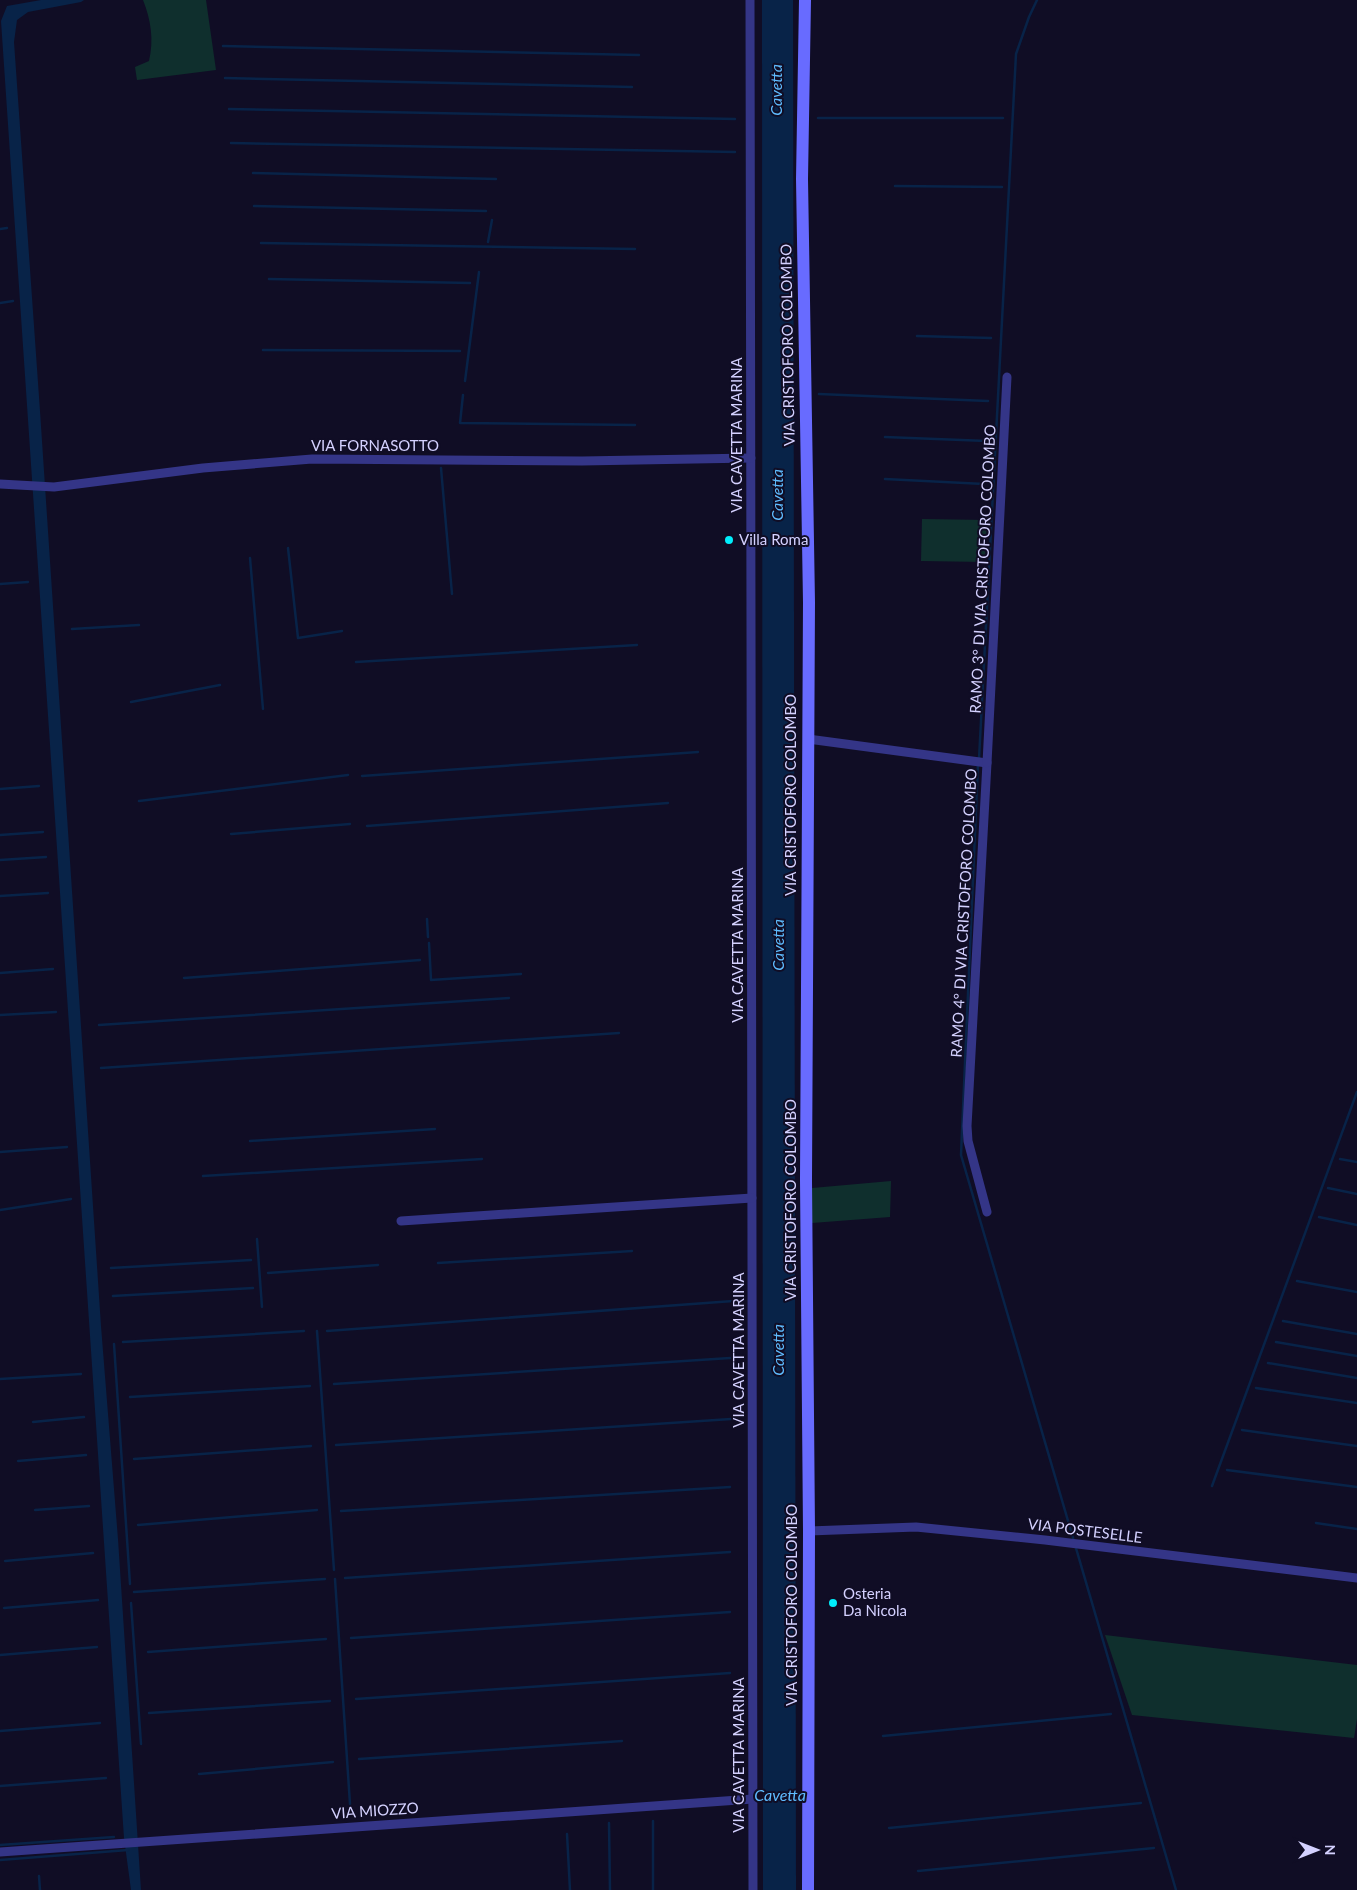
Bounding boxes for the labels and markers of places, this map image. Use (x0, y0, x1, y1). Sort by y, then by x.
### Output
place label: Villa Roma (739, 530, 808, 548)
marker: Villa Roma (723, 534, 735, 546)
place label: Osteria Da Nicola (843, 1584, 907, 1619)
marker: Osteria Da Nicola (827, 1597, 839, 1609)

